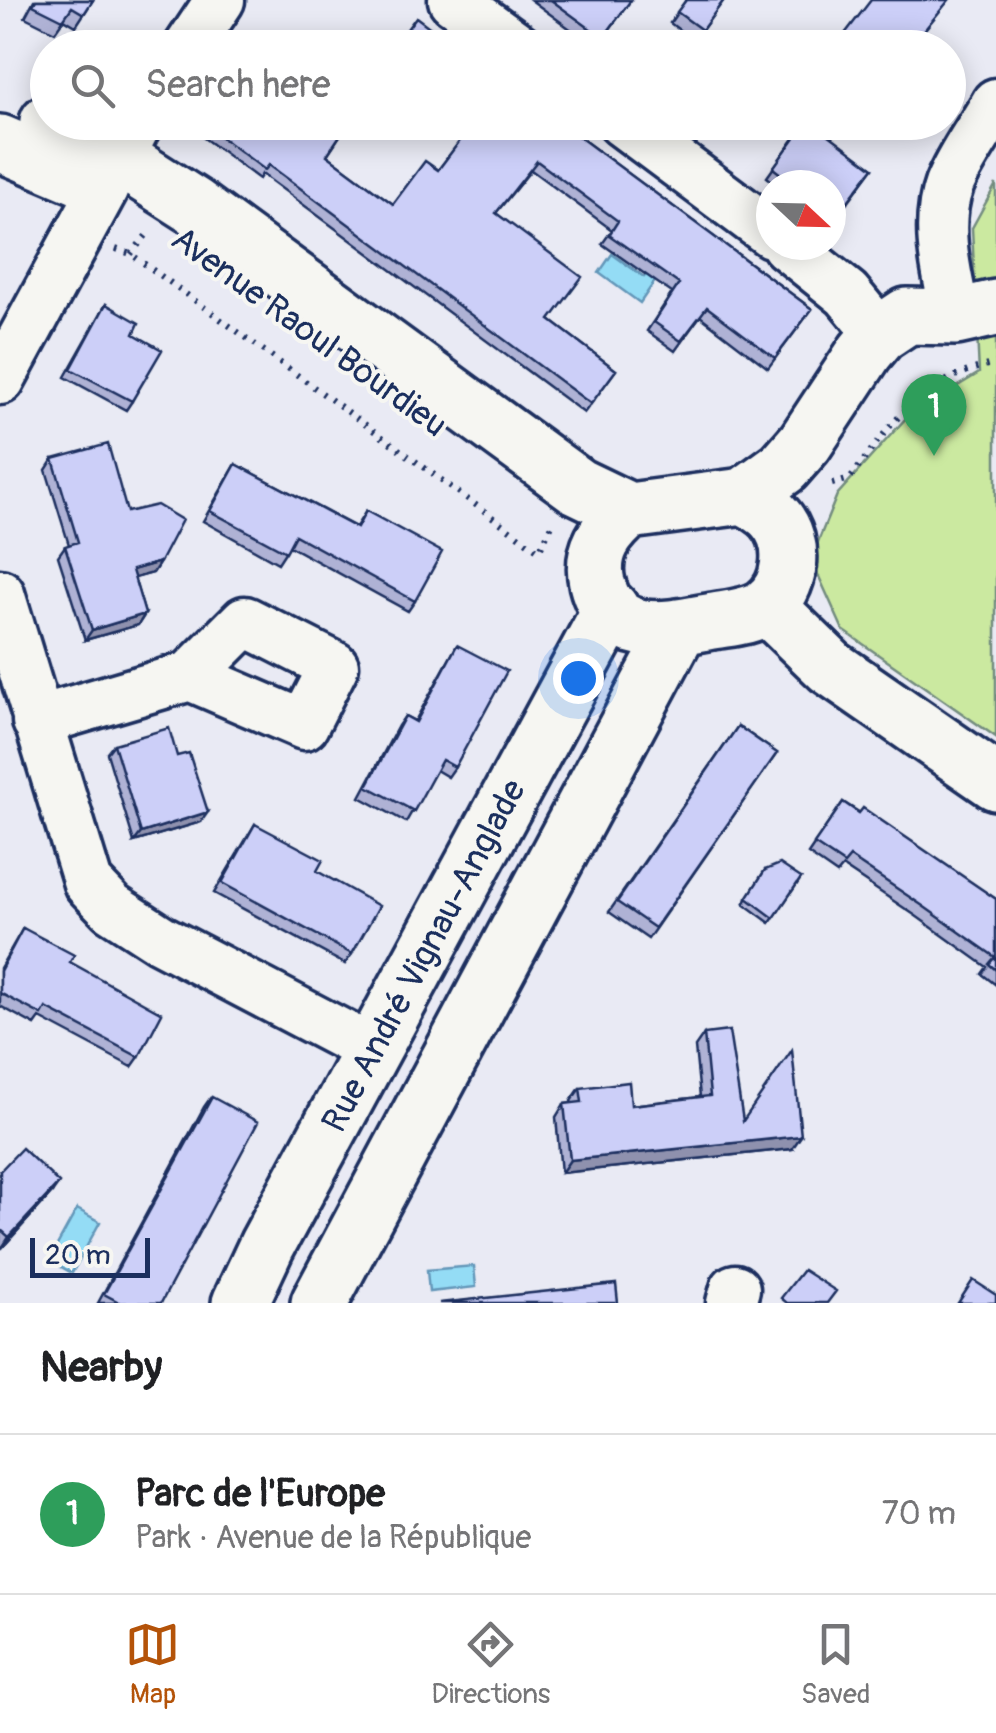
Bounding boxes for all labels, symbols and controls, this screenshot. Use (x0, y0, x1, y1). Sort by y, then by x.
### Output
search box (30, 30, 966, 140)
icon: search (65, 58, 120, 113)
text: Search here (145, 61, 331, 109)
north arrow (756, 170, 846, 260)
street label: Avenue Raoul Bourdieu (162, 217, 456, 447)
pin: 1 (902, 374, 966, 456)
your location (553, 653, 604, 704)
street label: Rue André Vignau-Anglade (312, 772, 536, 1140)
scale bar (30, 1233, 150, 1278)
text: 20 m (45, 1238, 111, 1273)
text: Nearby (40, 1342, 162, 1394)
text: Parc de l'Europe (135, 1470, 385, 1518)
text: 1 (66, 1494, 79, 1534)
text: 70 m (882, 1494, 956, 1534)
text: Park · Avenue de la République (135, 1518, 531, 1558)
tab: Map (125, 1617, 180, 1712)
tab: Directions (431, 1617, 550, 1712)
tab: Saved (801, 1617, 871, 1712)

